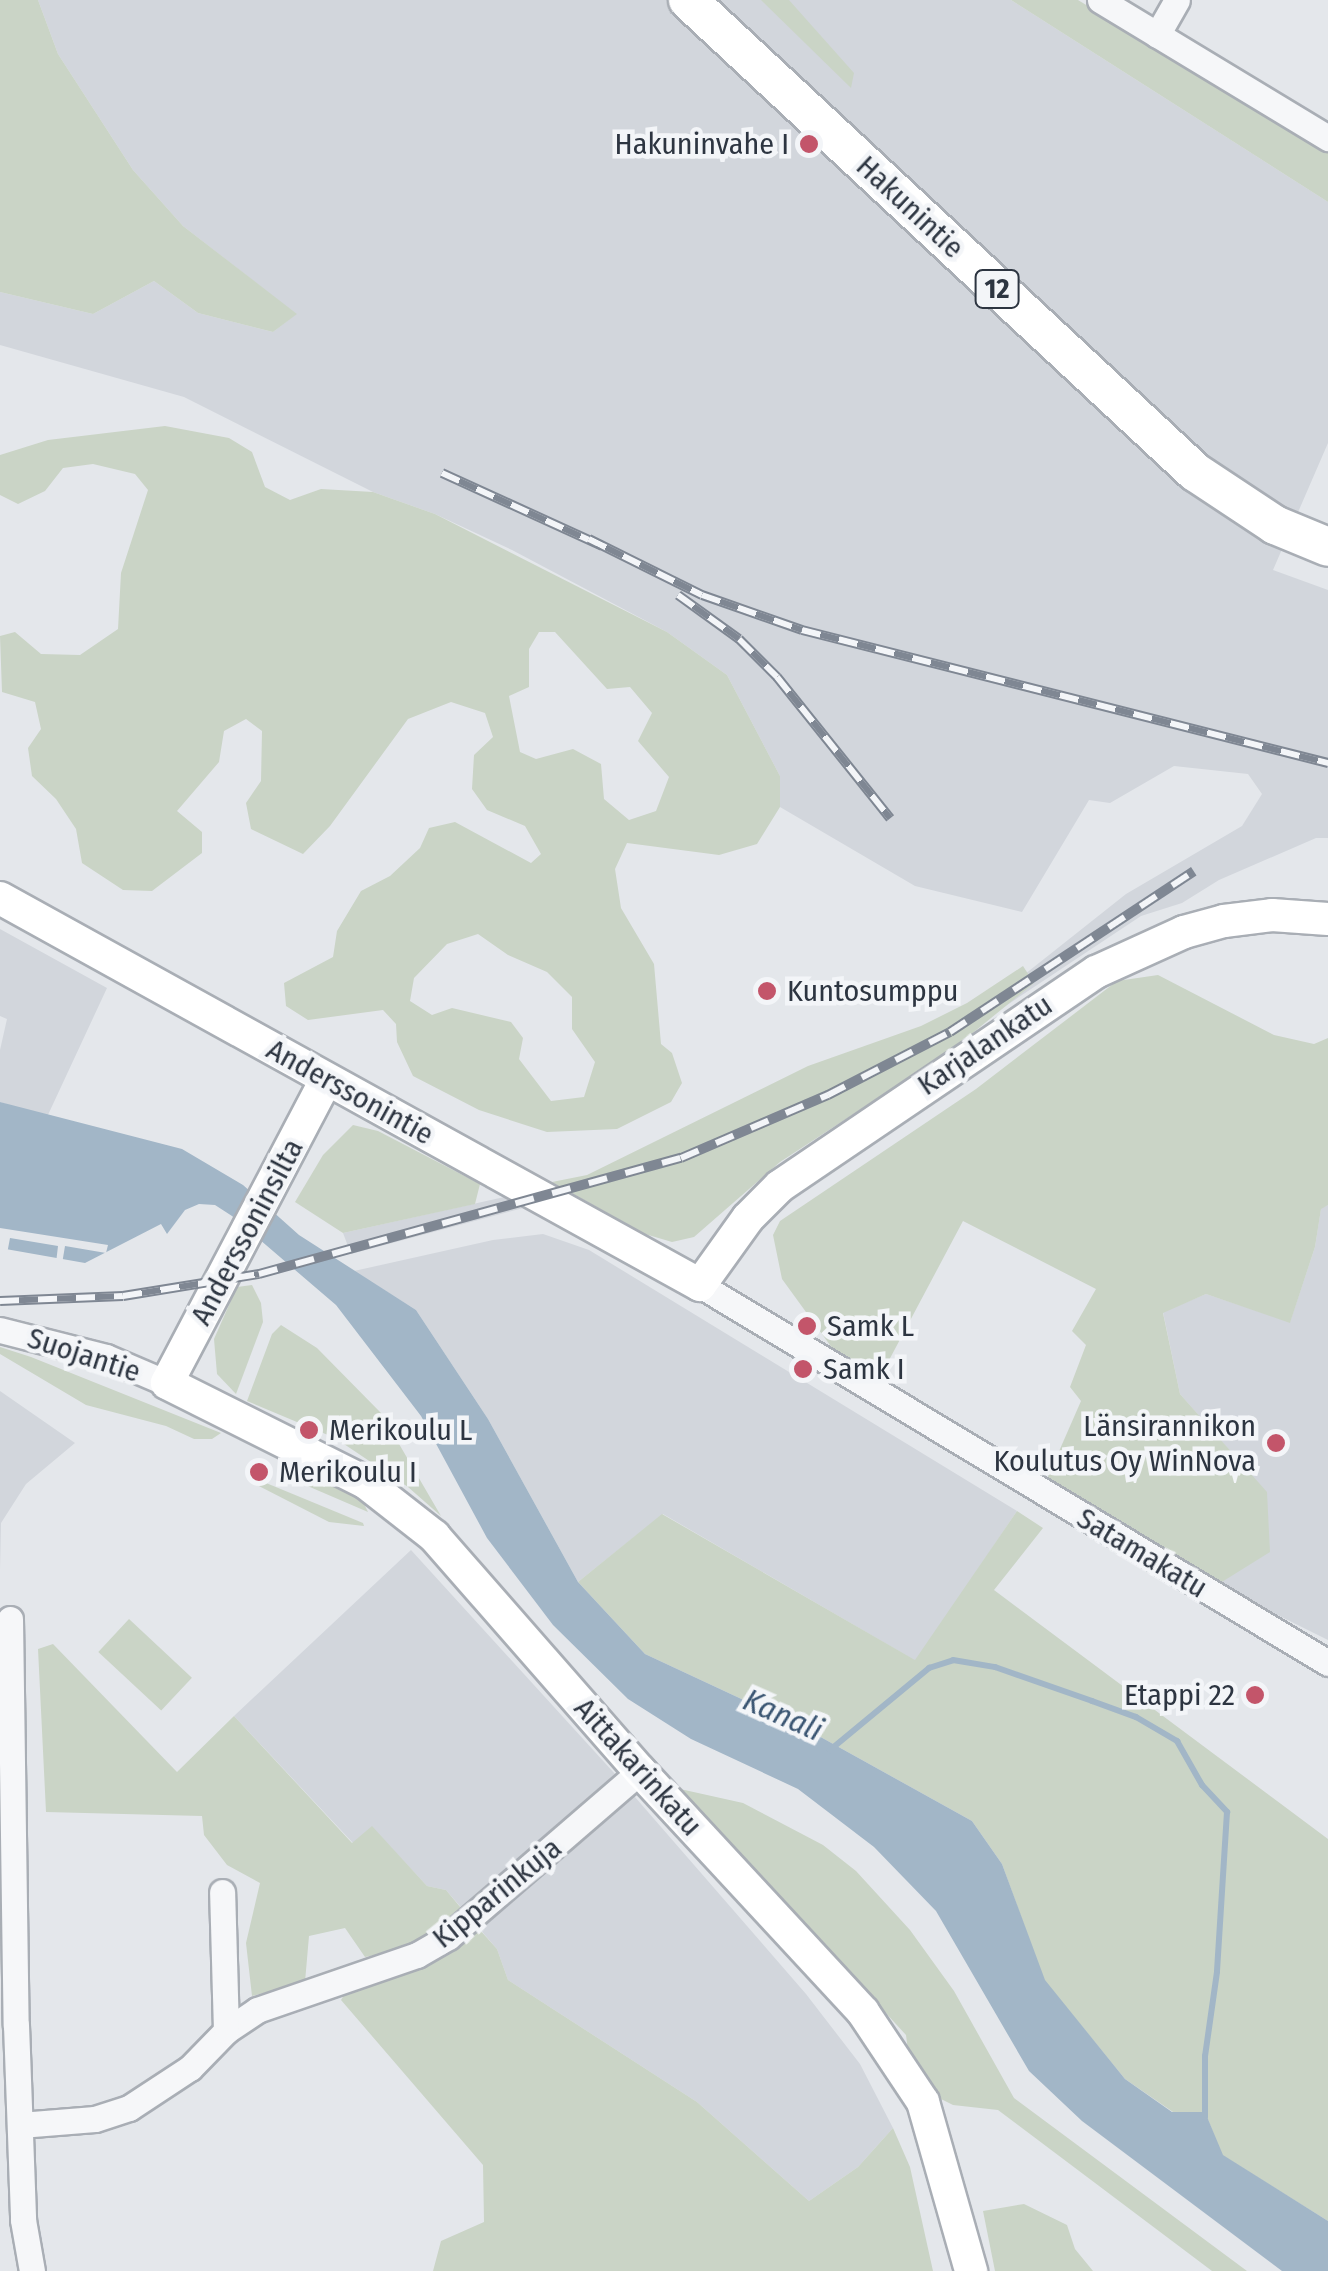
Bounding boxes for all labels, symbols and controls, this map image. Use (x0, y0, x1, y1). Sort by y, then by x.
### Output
place label: Hakuninvahe I (615, 126, 789, 162)
marker: Hakuninvahe I (798, 133, 820, 155)
street label: Hakunintie (849, 148, 971, 266)
road number: 12 (974, 266, 1020, 312)
place label: Kuntosumppu (787, 973, 958, 1009)
marker: Kuntosumppu (756, 980, 778, 1002)
street label: Karjalankatu (911, 987, 1059, 1103)
street label: Anderssonintie (260, 1031, 440, 1153)
street label: Anderssoninsilta (183, 1133, 311, 1331)
place label: Samk L (827, 1308, 914, 1344)
marker: Samk L (796, 1315, 818, 1337)
street label: Suojantie (23, 1320, 145, 1390)
place label: Samk I (823, 1351, 905, 1387)
marker: Samk I (792, 1358, 814, 1380)
place label: Länsirannikon Koulutus Oy WinNova (994, 1408, 1256, 1478)
place label: Merikoulu L (329, 1412, 472, 1448)
marker: Merikoulu L (298, 1419, 320, 1441)
marker: Länsirannikon Koulutus Oy WinNova (1265, 1432, 1287, 1454)
place label: Merikoulu I (279, 1454, 417, 1490)
marker: Merikoulu I (248, 1461, 270, 1483)
street label: Satamakatu (1070, 1500, 1214, 1606)
place label: Etappi 22 (1124, 1677, 1235, 1713)
water label: Kanali (737, 1681, 829, 1749)
marker: Etappi 22 (1244, 1684, 1266, 1706)
street label: Aittakarinkatu (567, 1691, 709, 1843)
street label: Kipparinkuja (425, 1830, 569, 1956)

